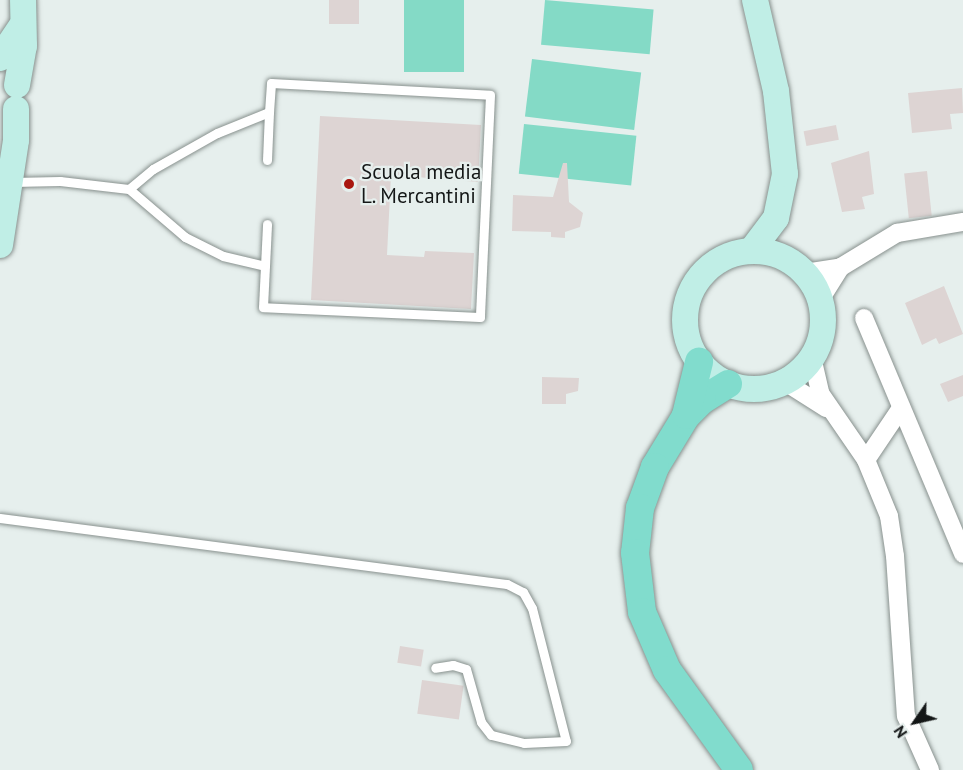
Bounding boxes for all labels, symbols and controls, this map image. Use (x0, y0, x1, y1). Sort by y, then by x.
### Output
place label: Scuola media L. Mercantini (361, 159, 481, 209)
marker: Scuola media L. Mercantini (342, 177, 356, 191)
north arrow (885, 692, 945, 752)
text: N (889, 722, 911, 742)

